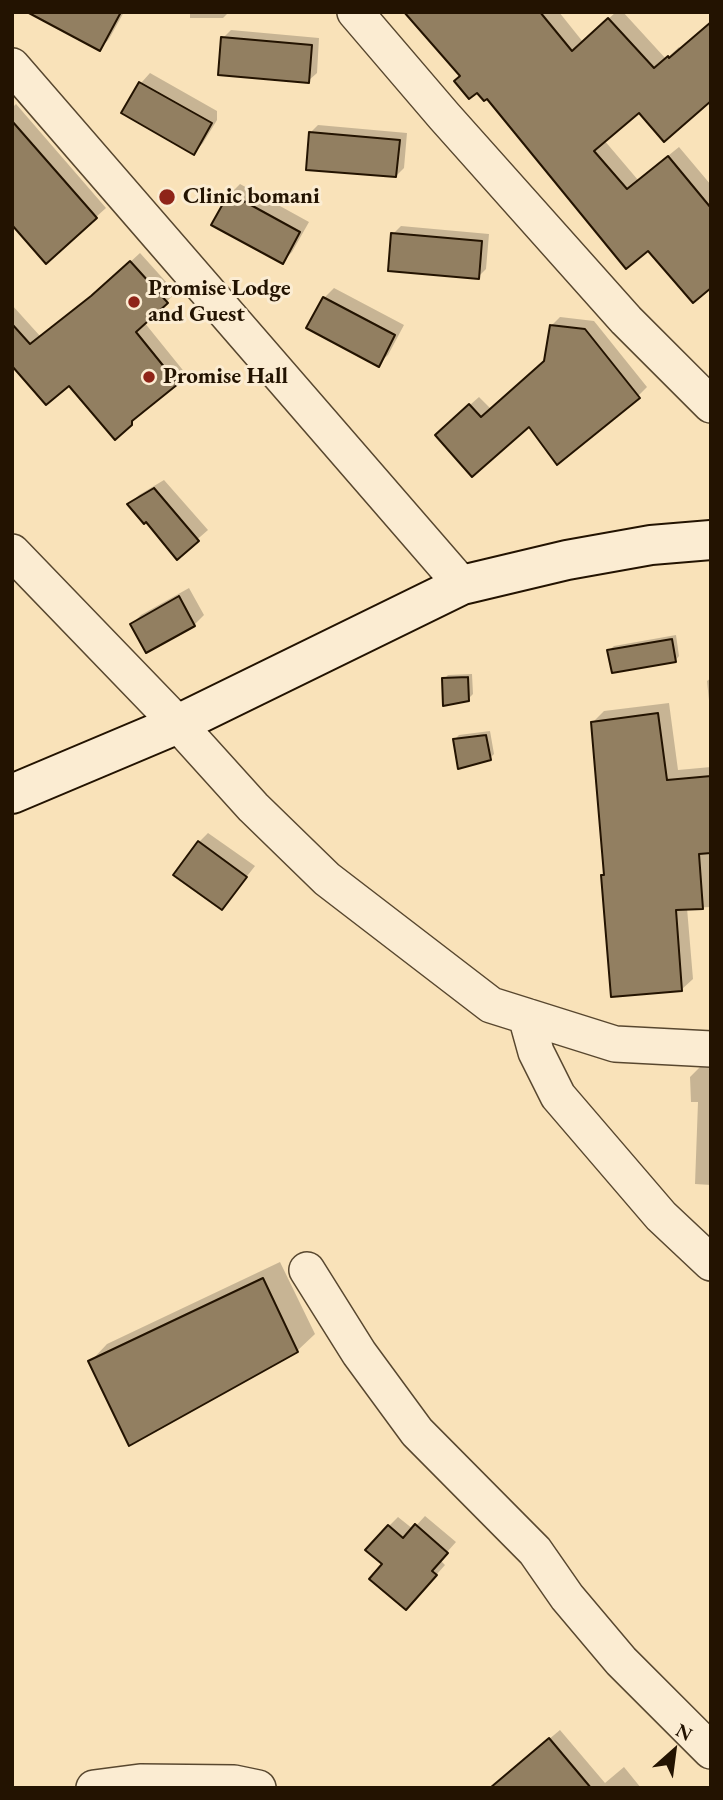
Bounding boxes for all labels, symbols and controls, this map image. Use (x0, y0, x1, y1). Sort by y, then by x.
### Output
place label: Clinic bomani (183, 183, 320, 211)
marker: Clinic bomani (157, 187, 177, 207)
place label: Promise Lodge and Guest (148, 275, 290, 329)
marker: Promise Lodge and Guest (126, 294, 142, 310)
place label: Promise Hall (163, 363, 288, 391)
marker: Promise Hall (141, 369, 157, 385)
north arrow (639, 1716, 709, 1786)
text: N (671, 1717, 697, 1747)

